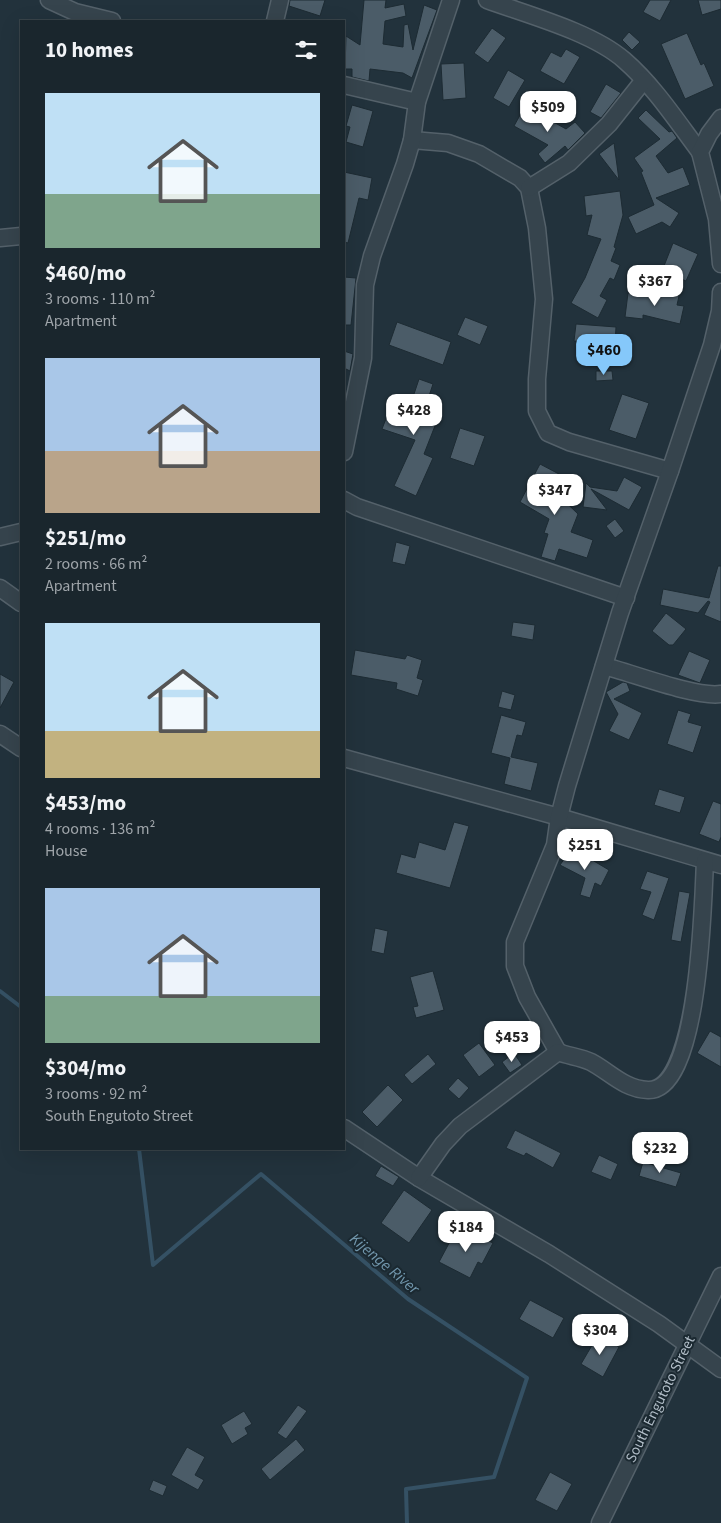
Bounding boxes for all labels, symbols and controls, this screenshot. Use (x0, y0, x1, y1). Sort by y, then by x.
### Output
text: 10 homes (45, 35, 133, 65)
icon: filters (292, 36, 320, 64)
pin: $509 (518, 90, 578, 133)
text: $509 (531, 96, 565, 118)
icon: home (138, 126, 228, 216)
text: $460/mo (45, 258, 126, 288)
pin: $367 (625, 264, 685, 307)
text: $367 (638, 270, 672, 292)
text: 3 rooms · 110 m² (45, 288, 155, 310)
text: Apartment (45, 310, 117, 332)
pin: $460 (574, 334, 634, 376)
text: $460 (587, 339, 621, 361)
icon: home (138, 391, 228, 481)
pin: $428 (384, 394, 444, 436)
text: $428 (397, 399, 431, 421)
pin: $347 (525, 474, 585, 516)
text: $347 (538, 479, 572, 501)
text: $251/mo (45, 523, 126, 553)
text: 2 rooms · 66 m² (45, 553, 147, 575)
text: Apartment (45, 575, 117, 597)
icon: home (138, 656, 228, 746)
text: $453/mo (45, 788, 126, 818)
text: 4 rooms · 136 m² (45, 818, 155, 840)
pin: $251 (555, 828, 615, 871)
text: $251 (568, 834, 602, 856)
text: House (45, 840, 87, 862)
icon: home (138, 921, 228, 1011)
pin: $453 (482, 1020, 542, 1063)
text: $453 (495, 1026, 529, 1048)
text: $304/mo (45, 1053, 126, 1083)
text: 3 rooms · 92 m² (45, 1083, 147, 1105)
text: South Engutoto Street (45, 1105, 193, 1127)
pin: $232 (630, 1132, 690, 1174)
text: $232 (643, 1137, 677, 1159)
pin: $184 (436, 1210, 496, 1253)
text: $184 (449, 1216, 483, 1238)
water label: Kijenge River (345, 1228, 425, 1300)
pin: $304 (570, 1314, 630, 1356)
text: $304 (583, 1319, 617, 1341)
street label: South Engutoto Street (621, 1332, 700, 1466)

